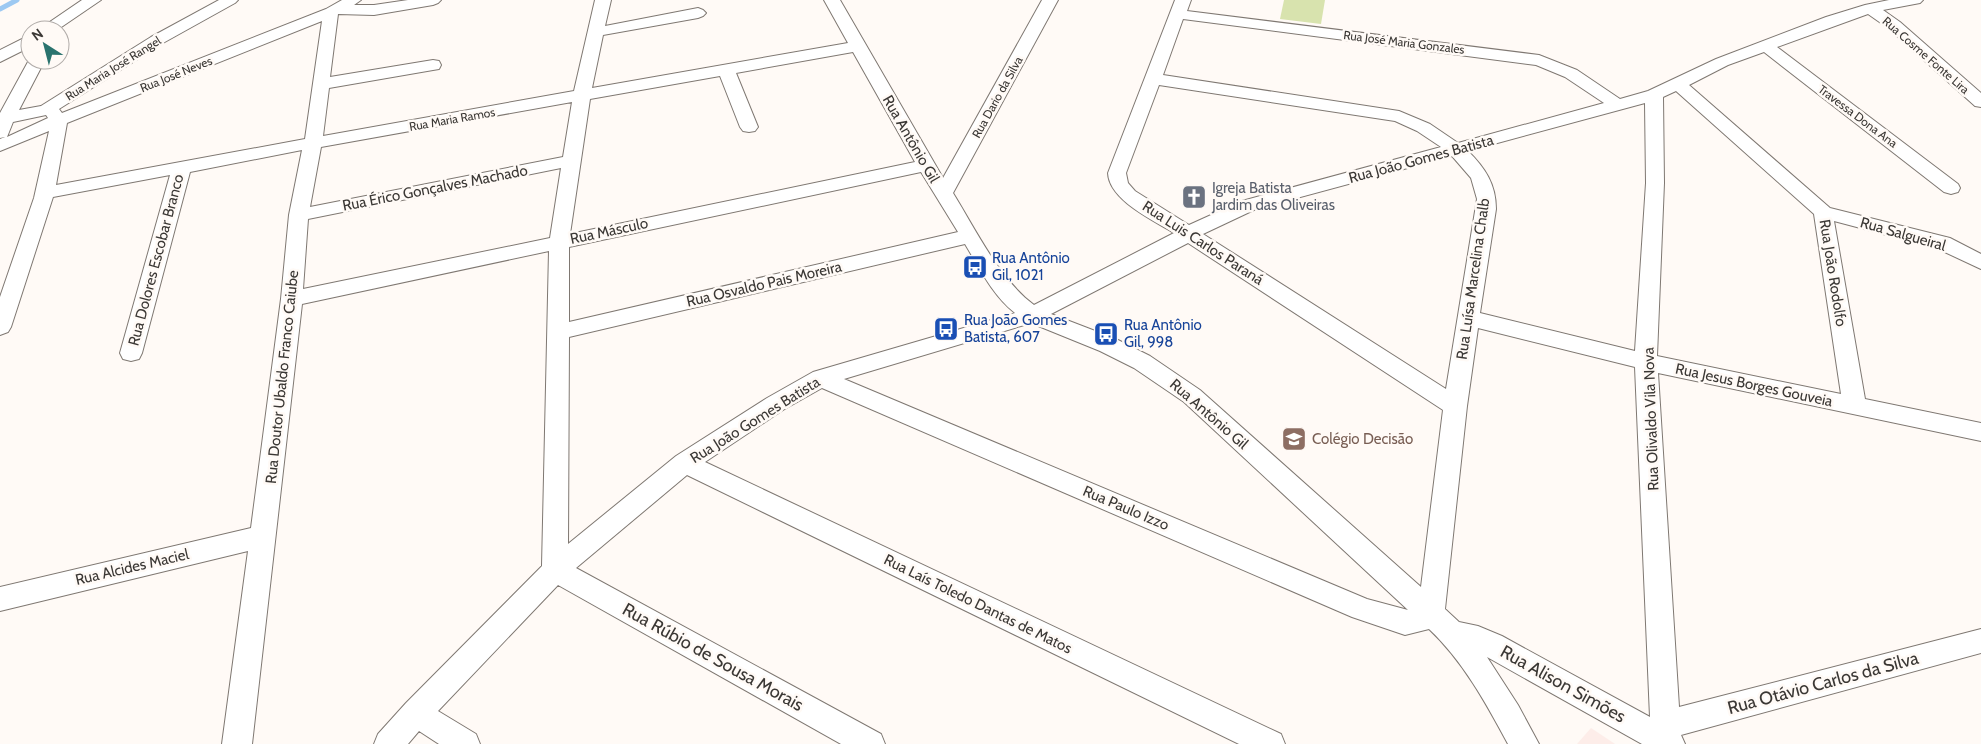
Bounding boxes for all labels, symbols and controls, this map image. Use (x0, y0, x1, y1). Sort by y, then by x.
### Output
street label: Rua Cosme Fonte Lira (1880, 13, 1973, 97)
north arrow (20, 20, 70, 70)
text: N (28, 24, 47, 45)
street label: Rua José Maria Gonzales (1343, 27, 1465, 57)
street label: Rua Maria José Rangel (62, 32, 164, 104)
street label: Rua José Neves (138, 53, 214, 95)
street label: Rua Dario da Silva (968, 53, 1026, 140)
street label: Travessa Dona Ana (1815, 81, 1901, 151)
street label: Rua Antônio Gil (879, 92, 944, 186)
street label: Rua Maria Ramos (408, 104, 496, 134)
street label: Rua João Gomes Batista (1347, 131, 1496, 187)
street label: Rua Érico Gonçalves Machado (341, 160, 529, 215)
street label: Rua Dolores Escobar Branco (124, 172, 188, 348)
place label: Igreja Batista Jardim das Oliveiras (1211, 179, 1335, 214)
church icon: Igreja Batista Jardim das Oliveiras (1181, 184, 1207, 210)
street label: Rua Luis Carlos Paraná (1139, 197, 1268, 289)
street label: Rua Luísa Marcelina Chalb (1453, 197, 1493, 361)
street label: Rua Salgueiral (1858, 213, 1948, 255)
street label: Rua Másculo (568, 214, 650, 248)
street label: Rua João Rodolfo (1816, 218, 1850, 328)
place label: Rua Antônio Gil, 1021 (992, 249, 1070, 284)
bus stop icon: Rua Antônio Gil, 1021 (962, 254, 988, 280)
street label: Rua Osvaldo Pais Moreira (685, 257, 844, 311)
street label: Rua Doutor Ubaldo Franco Caiube (262, 269, 302, 485)
place label: Rua João Gomes Batista, 607 (964, 311, 1067, 346)
bus stop icon: Rua João Gomes Batista, 607 (933, 316, 959, 342)
place label: Rua Antônio Gil, 998 (1124, 316, 1202, 351)
bus stop icon: Rua Antônio Gil, 998 (1093, 321, 1119, 347)
street label: Rua Olivaldo Vila Nova (1639, 346, 1662, 491)
street label: Rua Jesus Borges Gouveia (1674, 360, 1835, 411)
street label: Rua João Gomes Batista (687, 372, 824, 467)
street label: Rua Antônio Gil (1166, 375, 1252, 453)
school or university icon: Colégio Decisão (1281, 426, 1307, 452)
place label: Colégio Decisão (1312, 430, 1413, 448)
street label: Rua Paulo Izzo (1080, 482, 1172, 534)
street label: Rua Alcides Maciel (73, 545, 191, 589)
street label: Rua Laís Toledo Dantas de Matos (881, 551, 1075, 657)
street label: Rua Rúbio de Sousa Morais (619, 598, 807, 716)
street label: Rua Alison Simões (1497, 640, 1629, 728)
street label: Rua Otávio Carlos da Silva (1725, 647, 1921, 719)

